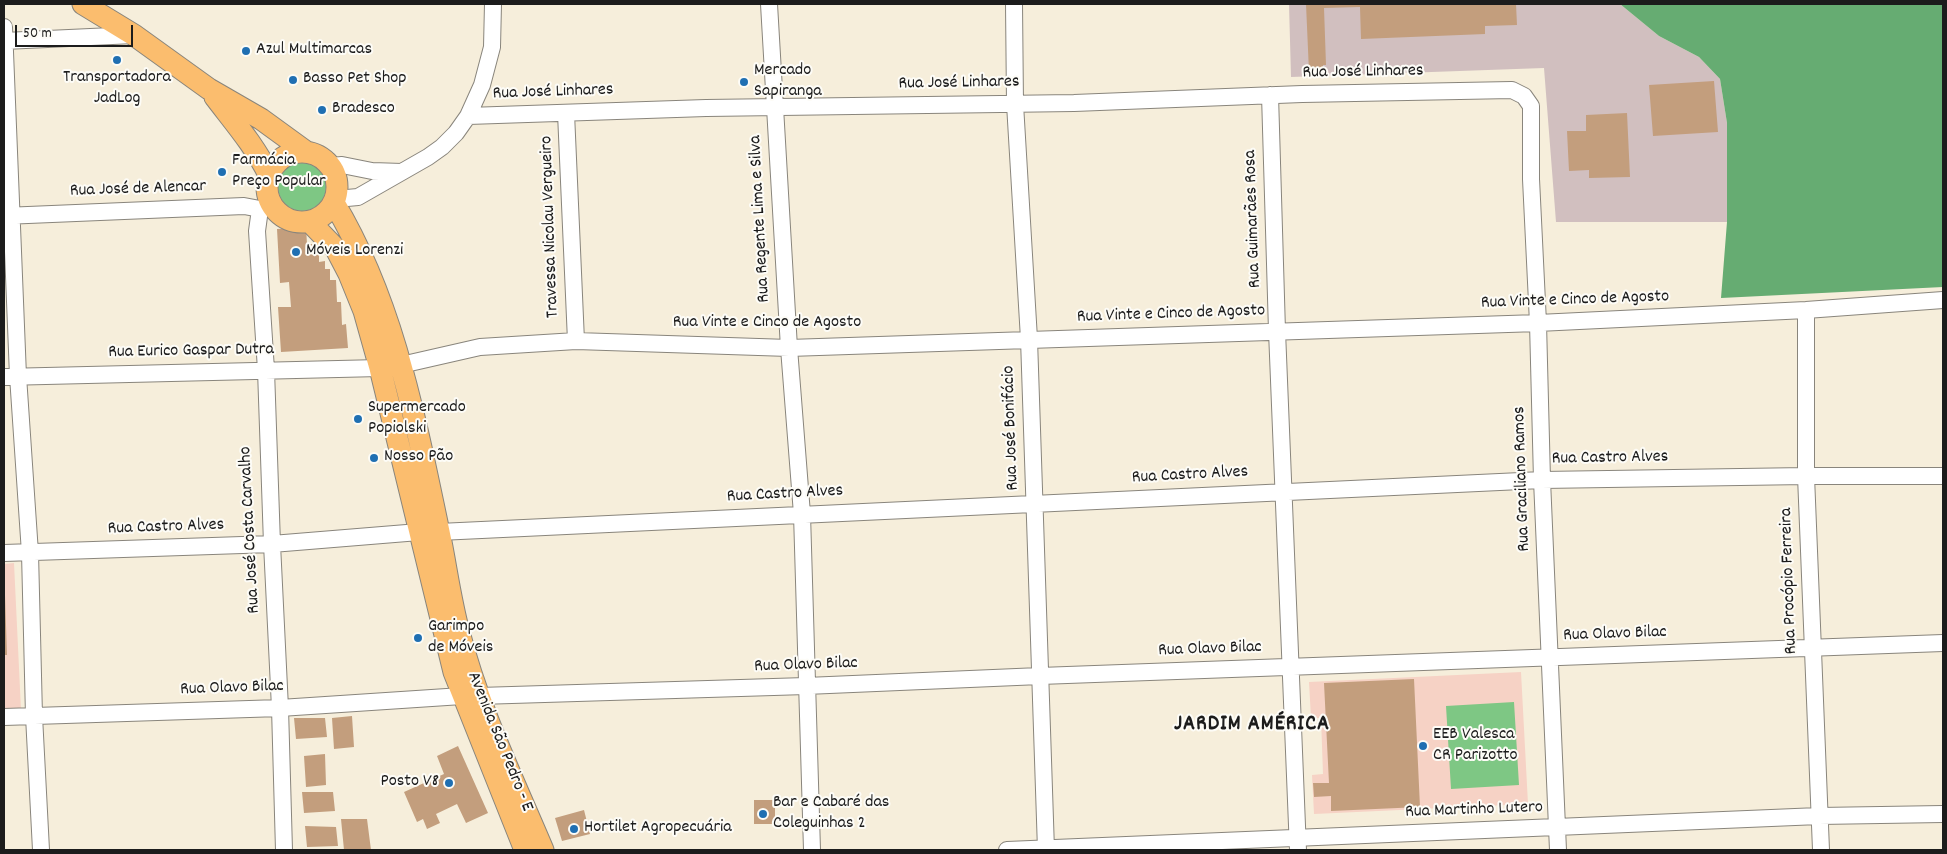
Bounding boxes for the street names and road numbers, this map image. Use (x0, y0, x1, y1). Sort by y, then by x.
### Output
street label: Rua José Linhares (1302, 61, 1424, 85)
street label: Rua José Linhares (898, 72, 1020, 96)
street label: Rua José Linhares (492, 80, 614, 106)
street label: Rua Regente Lima e Silva (746, 135, 776, 303)
street label: Travessa Nicolau Vergueiro (537, 136, 565, 318)
street label: Rua Guimarães Rosa (1241, 150, 1267, 288)
street label: Rua José de Alencar (70, 177, 206, 203)
street label: Rua Vinte e Cinco de Agosto (1480, 287, 1670, 315)
street label: Rua Vinte e Cinco de Agosto (1076, 301, 1266, 329)
street label: Rua Vinte e Cinco de Agosto (673, 313, 861, 335)
street label: Rua Eurico Gaspar Dutra (108, 340, 274, 364)
street label: Rua José Bonifácio (999, 365, 1025, 491)
street label: Rua Graciliano Ramos (1510, 406, 1536, 552)
street label: Rua José Costa Carvalho (236, 446, 266, 614)
street label: Rua Castro Alves (1552, 447, 1668, 471)
street label: Rua Castro Alves (1131, 462, 1249, 490)
street label: Rua Castro Alves (726, 481, 844, 509)
street label: Rua Procópio Ferreira (1777, 507, 1803, 655)
street label: Rua Castro Alves (107, 515, 225, 541)
street label: Rua Olavo Bilac (1563, 622, 1667, 648)
street label: Rua Olavo Bilac (1158, 637, 1262, 663)
street label: Rua Olavo Bilac (754, 653, 858, 679)
street label: Avenida São Pedro - E (461, 669, 537, 815)
street label: Rua Olavo Bilac (180, 676, 284, 702)
street label: Rua Martinho Lutero (1405, 798, 1543, 824)

